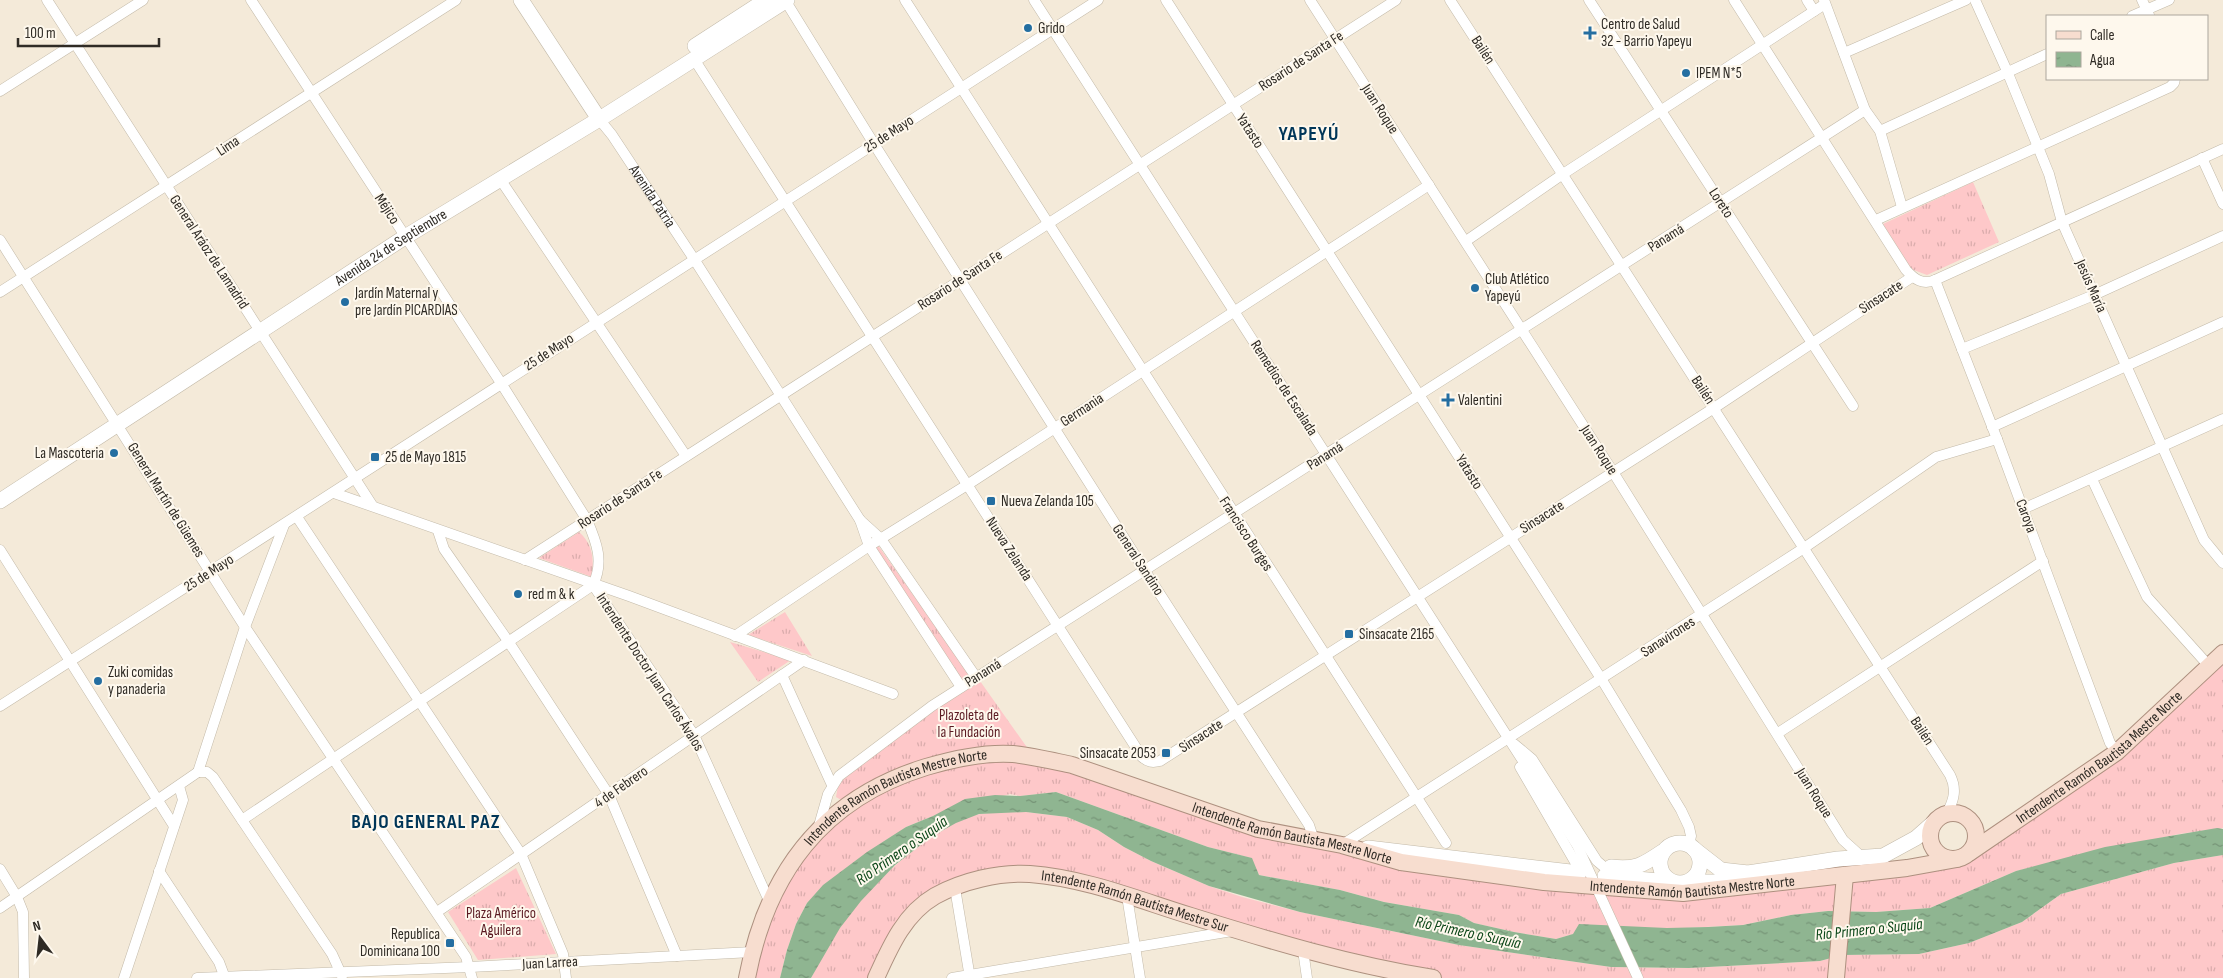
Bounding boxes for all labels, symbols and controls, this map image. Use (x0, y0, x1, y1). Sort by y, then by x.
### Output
scale bar (18, 15, 159, 47)
place label: Centro de Salud 32 - Barrio Yapeyu (1601, 15, 1692, 51)
legend (2046, 15, 2208, 80)
place label: Grido (1038, 19, 1065, 38)
marker: Grido (1022, 22, 1034, 34)
text: 100 m (25, 24, 56, 43)
marker: Centro de Salud 32 - Barrio Yapeyu (1583, 26, 1597, 40)
text: Calle (2090, 26, 2114, 45)
street label: Rosario de Santa Fe (1255, 27, 1347, 95)
street label: Bailén (1467, 32, 1499, 68)
text: Agua (2089, 51, 2115, 70)
place label: IPEM N*5 (1696, 64, 1742, 83)
marker: IPEM N*5 (1680, 67, 1692, 79)
street label: Juan Roque (1356, 80, 1403, 137)
street label: Yatasto (1232, 110, 1268, 152)
street label: 25 de Mayo (860, 111, 918, 157)
district label: YAPEYÚ (1278, 122, 1340, 146)
street label: Lima (213, 131, 243, 160)
street label: Avenida Patria (624, 161, 680, 231)
street label: Loreto (1704, 184, 1738, 222)
street label: Méjico (370, 190, 404, 228)
street label: General Aráoz de Lamadrid (165, 191, 253, 313)
street label: Avenida 24 de Septiembre (330, 204, 450, 290)
street label: Panamá (1644, 219, 1688, 257)
street label: Rosario de Santa Fe (914, 246, 1006, 314)
street label: Jesús María (2071, 256, 2111, 316)
place label: Club Atlético Yapeyú (1485, 270, 1549, 306)
street label: Sinsacate (1855, 276, 1907, 318)
marker: Club Atlético Yapeyú (1469, 282, 1481, 294)
place label: Jardín Maternal y pre Jardín PICARDIAS (354, 284, 458, 320)
marker: Jardín Maternal y pre Jardín PICARDIAS (339, 296, 351, 308)
street label: 25 de Mayo (520, 329, 578, 375)
street label: Remedios de Escalada (1246, 337, 1322, 439)
street label: Bailén (1687, 372, 1719, 408)
street label: Germania (1057, 389, 1108, 431)
place label: Valentini (1458, 391, 1502, 410)
marker: Valentini (1442, 394, 1454, 406)
street label: Juan Roque (1575, 421, 1622, 478)
street label: Panamá (1303, 437, 1347, 475)
street label: General Martín de Güemes (123, 439, 209, 561)
place label: La Mascoteria (35, 444, 104, 463)
marker: La Mascoteria (108, 447, 120, 459)
place label: 25 de Mayo 1815 (385, 448, 466, 467)
marker: 25 de Mayo 1815 (369, 451, 381, 463)
street label: Yatasto (1451, 451, 1487, 493)
street label: Rosario de Santa Fe (574, 465, 666, 533)
place label: Nueva Zelanda 105 (1001, 492, 1094, 511)
street label: Francisco Burges (1215, 493, 1277, 575)
marker: Nueva Zelanda 105 (985, 495, 997, 507)
street label: Sinsacate (1516, 496, 1568, 538)
street label: Caroya (2011, 497, 2041, 536)
street label: Nueva Zelanda (981, 513, 1037, 585)
street label: General Sandino (1108, 521, 1168, 599)
street label: 25 de Mayo (180, 550, 238, 596)
place label: red m & k (528, 585, 575, 604)
marker: red m & k (512, 588, 524, 600)
street label: Intendente Doctor Juan Carlos Ávalos (592, 589, 708, 755)
street label: Sanavirones (1637, 612, 1699, 662)
place label: Sinsacate 2165 (1359, 625, 1434, 644)
marker: Sinsacate 2165 (1343, 628, 1355, 640)
street label: Panamá (961, 654, 1005, 692)
place label: Zuki comidas y panaderia (108, 663, 173, 699)
marker: Zuki comidas y panaderia (92, 675, 104, 687)
street label: Intendente Ramón Bautista Mestre Norte (2012, 686, 2186, 828)
park label: Plazoleta de la Fundación (938, 706, 1000, 742)
street label: Bailén (1906, 713, 1938, 749)
street label: Sinsacate (1175, 715, 1227, 757)
place label: Sinsacate 2053 (1080, 744, 1156, 763)
street label: Intendente Ramón Bautista Mestre Norte (799, 745, 988, 849)
marker: Sinsacate 2053 (1160, 747, 1172, 759)
street label: 4 de Febrero (590, 762, 652, 812)
street label: Juan Roque (1791, 764, 1837, 822)
street label: Intendente Ramón Bautista Mestre Norte (1190, 798, 1394, 868)
district label: BAJO GENERAL PAZ (351, 810, 501, 834)
water label: Río Primero o Suquía (853, 812, 952, 890)
street label: Intendente Ramón Bautista Mestre Sur (1040, 866, 1231, 937)
street label: Intendente Ramón Bautista Mestre Norte (1589, 871, 1796, 902)
park label: Plaza Américo Aguilera (466, 904, 536, 940)
north arrow (15, 913, 65, 963)
water label: Río Primero o Suquía (1413, 913, 1523, 954)
water label: Río Primero o Suquía (1815, 915, 1924, 945)
text: N (31, 917, 43, 935)
place label: Republica Dominicana 100 (360, 925, 440, 961)
marker: Republica Dominicana 100 (444, 937, 456, 949)
street label: Juan Larrea (521, 952, 578, 974)

